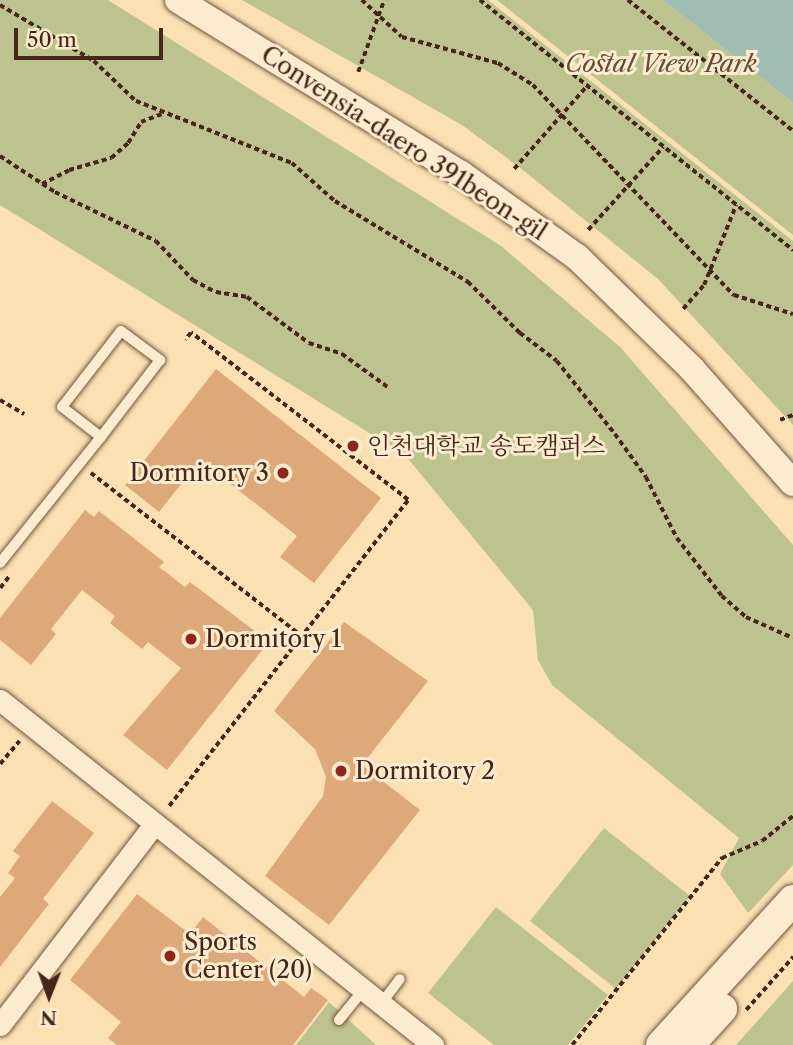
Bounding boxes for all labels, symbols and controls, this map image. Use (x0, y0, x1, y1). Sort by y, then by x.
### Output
scale bar (18, 14, 166, 58)
text: 50 m (27, 27, 77, 52)
street label: Convensia-daero 391beon-gil (256, 40, 552, 246)
park label: Costal View Park (565, 50, 757, 78)
place label: 인천대학교 송도캠퍼스 (367, 432, 605, 460)
marker: 인천대학교 송도캠퍼스 (345, 438, 361, 454)
place label: Dormitory 3 (129, 459, 269, 487)
marker: Dormitory 3 (275, 465, 291, 481)
place label: Dormitory 1 (205, 625, 342, 653)
marker: Dormitory 1 (183, 631, 199, 647)
place label: Dormitory 2 (355, 757, 496, 785)
marker: Dormitory 2 (333, 763, 349, 779)
place label: Sports Center (20) (184, 928, 312, 984)
marker: Sports Center (20) (162, 948, 178, 964)
north arrow (14, 961, 84, 1031)
text: N (40, 1006, 57, 1029)

